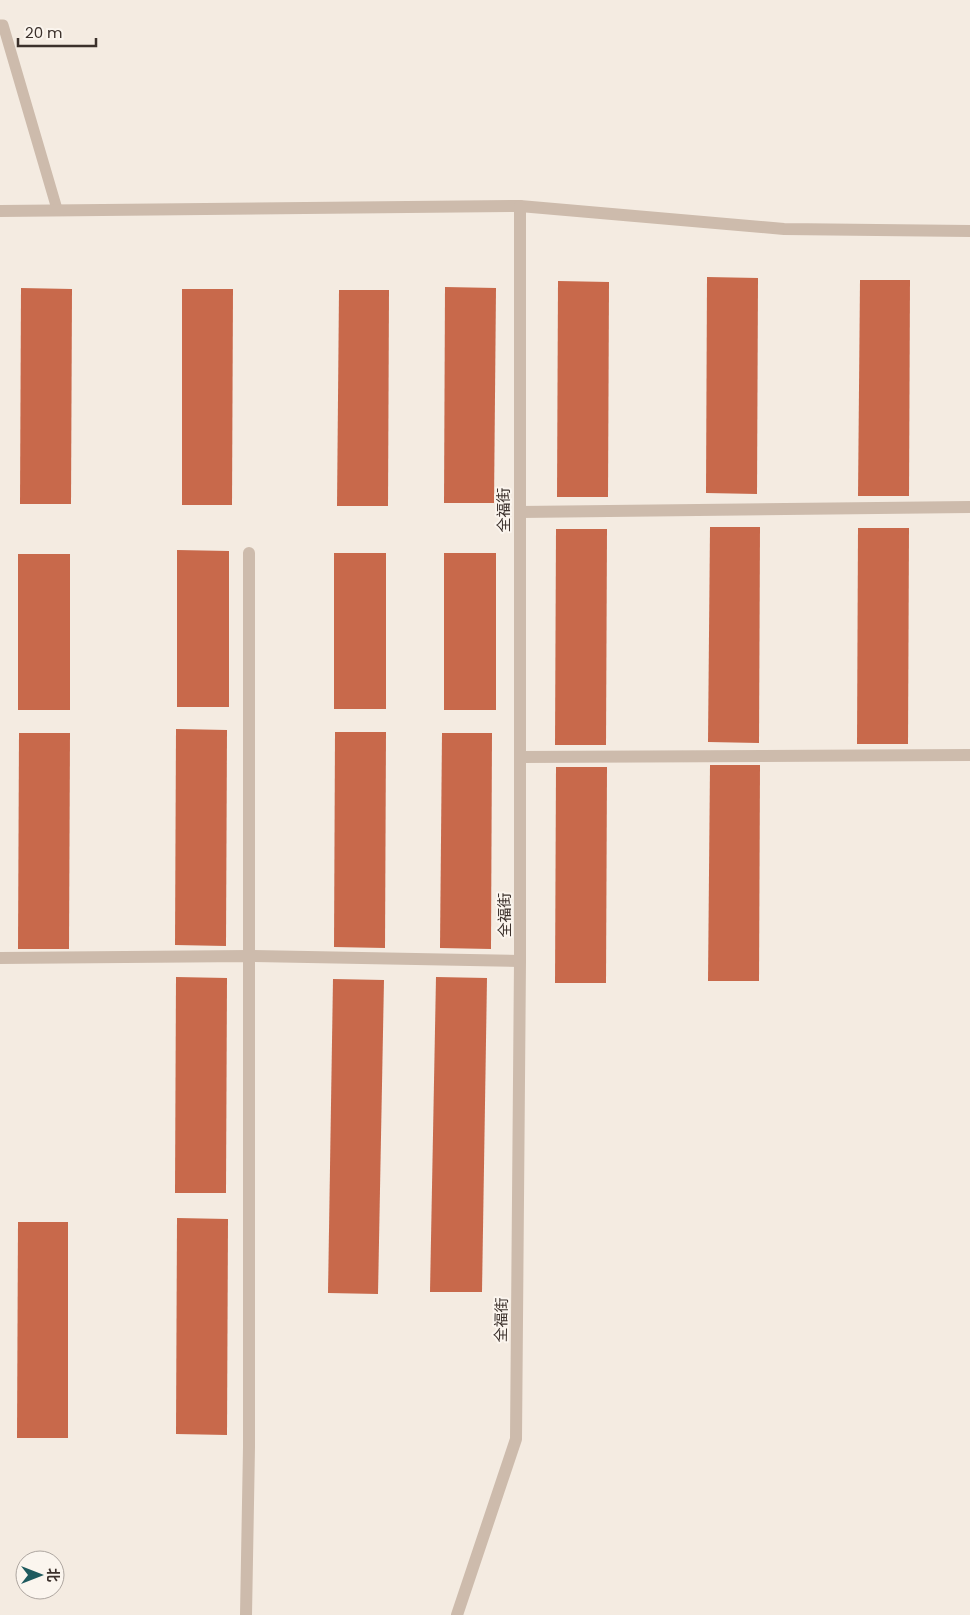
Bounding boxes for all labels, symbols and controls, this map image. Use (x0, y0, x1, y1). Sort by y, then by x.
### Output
scale bar (18, 15, 95, 47)
text: 20 m (25, 22, 63, 43)
street label: 全福街 (493, 487, 514, 533)
street label: 全福街 (494, 892, 515, 938)
street label: 全福街 (490, 1297, 512, 1343)
north arrow (15, 1550, 65, 1600)
text: 北 (43, 1568, 63, 1582)

